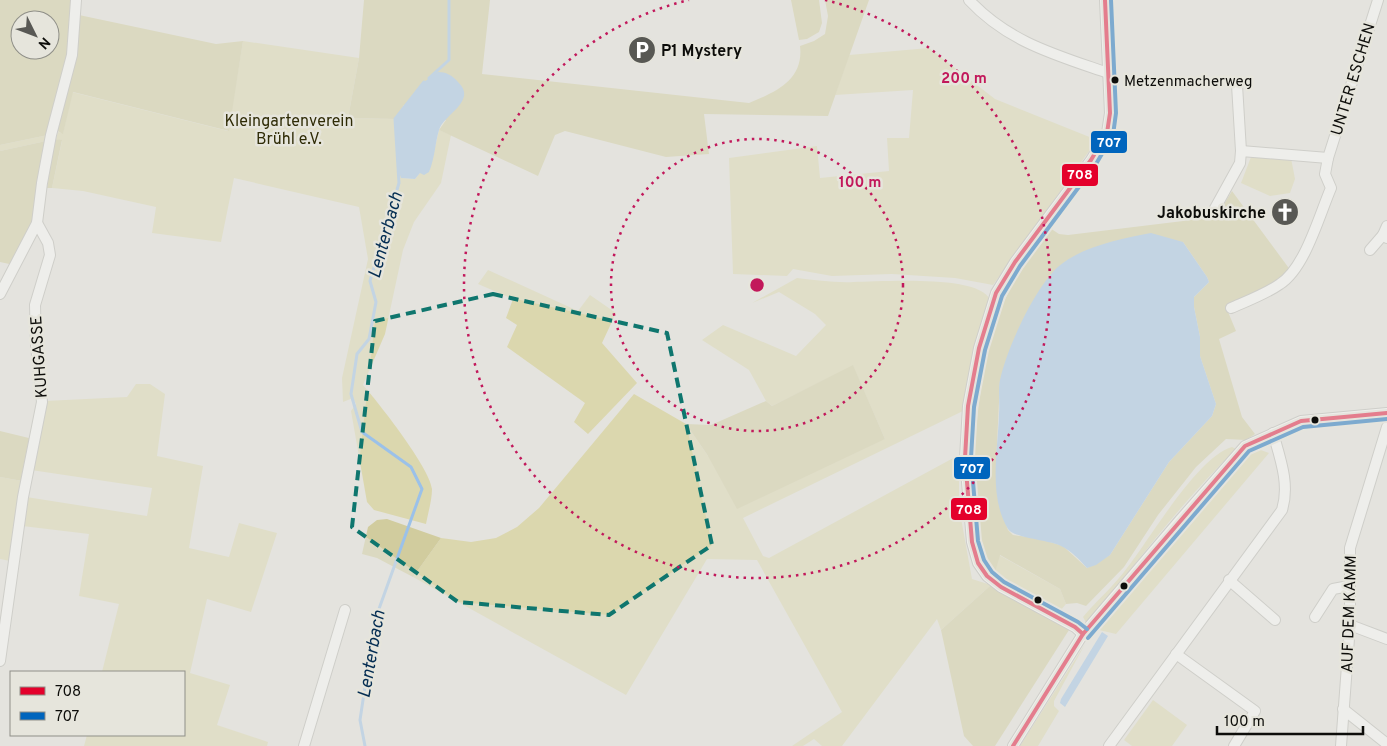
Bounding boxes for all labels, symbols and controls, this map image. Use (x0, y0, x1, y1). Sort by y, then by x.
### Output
north arrow (10, 10, 60, 60)
street label: UNTER ESCHEN (1327, 21, 1381, 138)
text: N (34, 33, 53, 52)
parking icon: P1 Mystery (627, 35, 657, 65)
place label: P1 Mystery (661, 42, 742, 62)
text: 200 m (941, 70, 987, 89)
place label: Metzenmacherweg (1124, 73, 1252, 92)
marker: Metzenmacherweg (1110, 75, 1120, 85)
park label: Kleingartenverein Brühl e.V. (225, 112, 353, 150)
line badge: 707 (1090, 130, 1128, 154)
text: 707 (1097, 135, 1121, 152)
line badge: 708 (1061, 163, 1099, 187)
text: 708 (1067, 167, 1093, 184)
text: 100 m (839, 174, 881, 193)
water label: Lenterbach (364, 189, 409, 281)
church icon: Jakobuskirche (1270, 197, 1300, 227)
place label: Jakobuskirche (1157, 204, 1266, 224)
centre of rings (748, 276, 766, 294)
street label: KUHGASSE (27, 315, 53, 399)
unlabelled marker (1310, 415, 1320, 425)
line badge: 707 (953, 456, 991, 480)
text: 707 (960, 461, 984, 478)
line badge: 708 (950, 497, 988, 521)
text: 708 (956, 502, 982, 519)
street label: AUF DEM KAMM (1338, 555, 1362, 673)
unlabelled marker (1119, 581, 1129, 591)
unlabelled marker (1033, 595, 1043, 605)
water label: Lenterbach (353, 608, 392, 700)
legend (10, 671, 185, 736)
text: 708 (55, 683, 81, 702)
scale bar (1217, 704, 1363, 736)
text: 707 (55, 708, 80, 727)
text: 100 m (1224, 713, 1265, 732)

